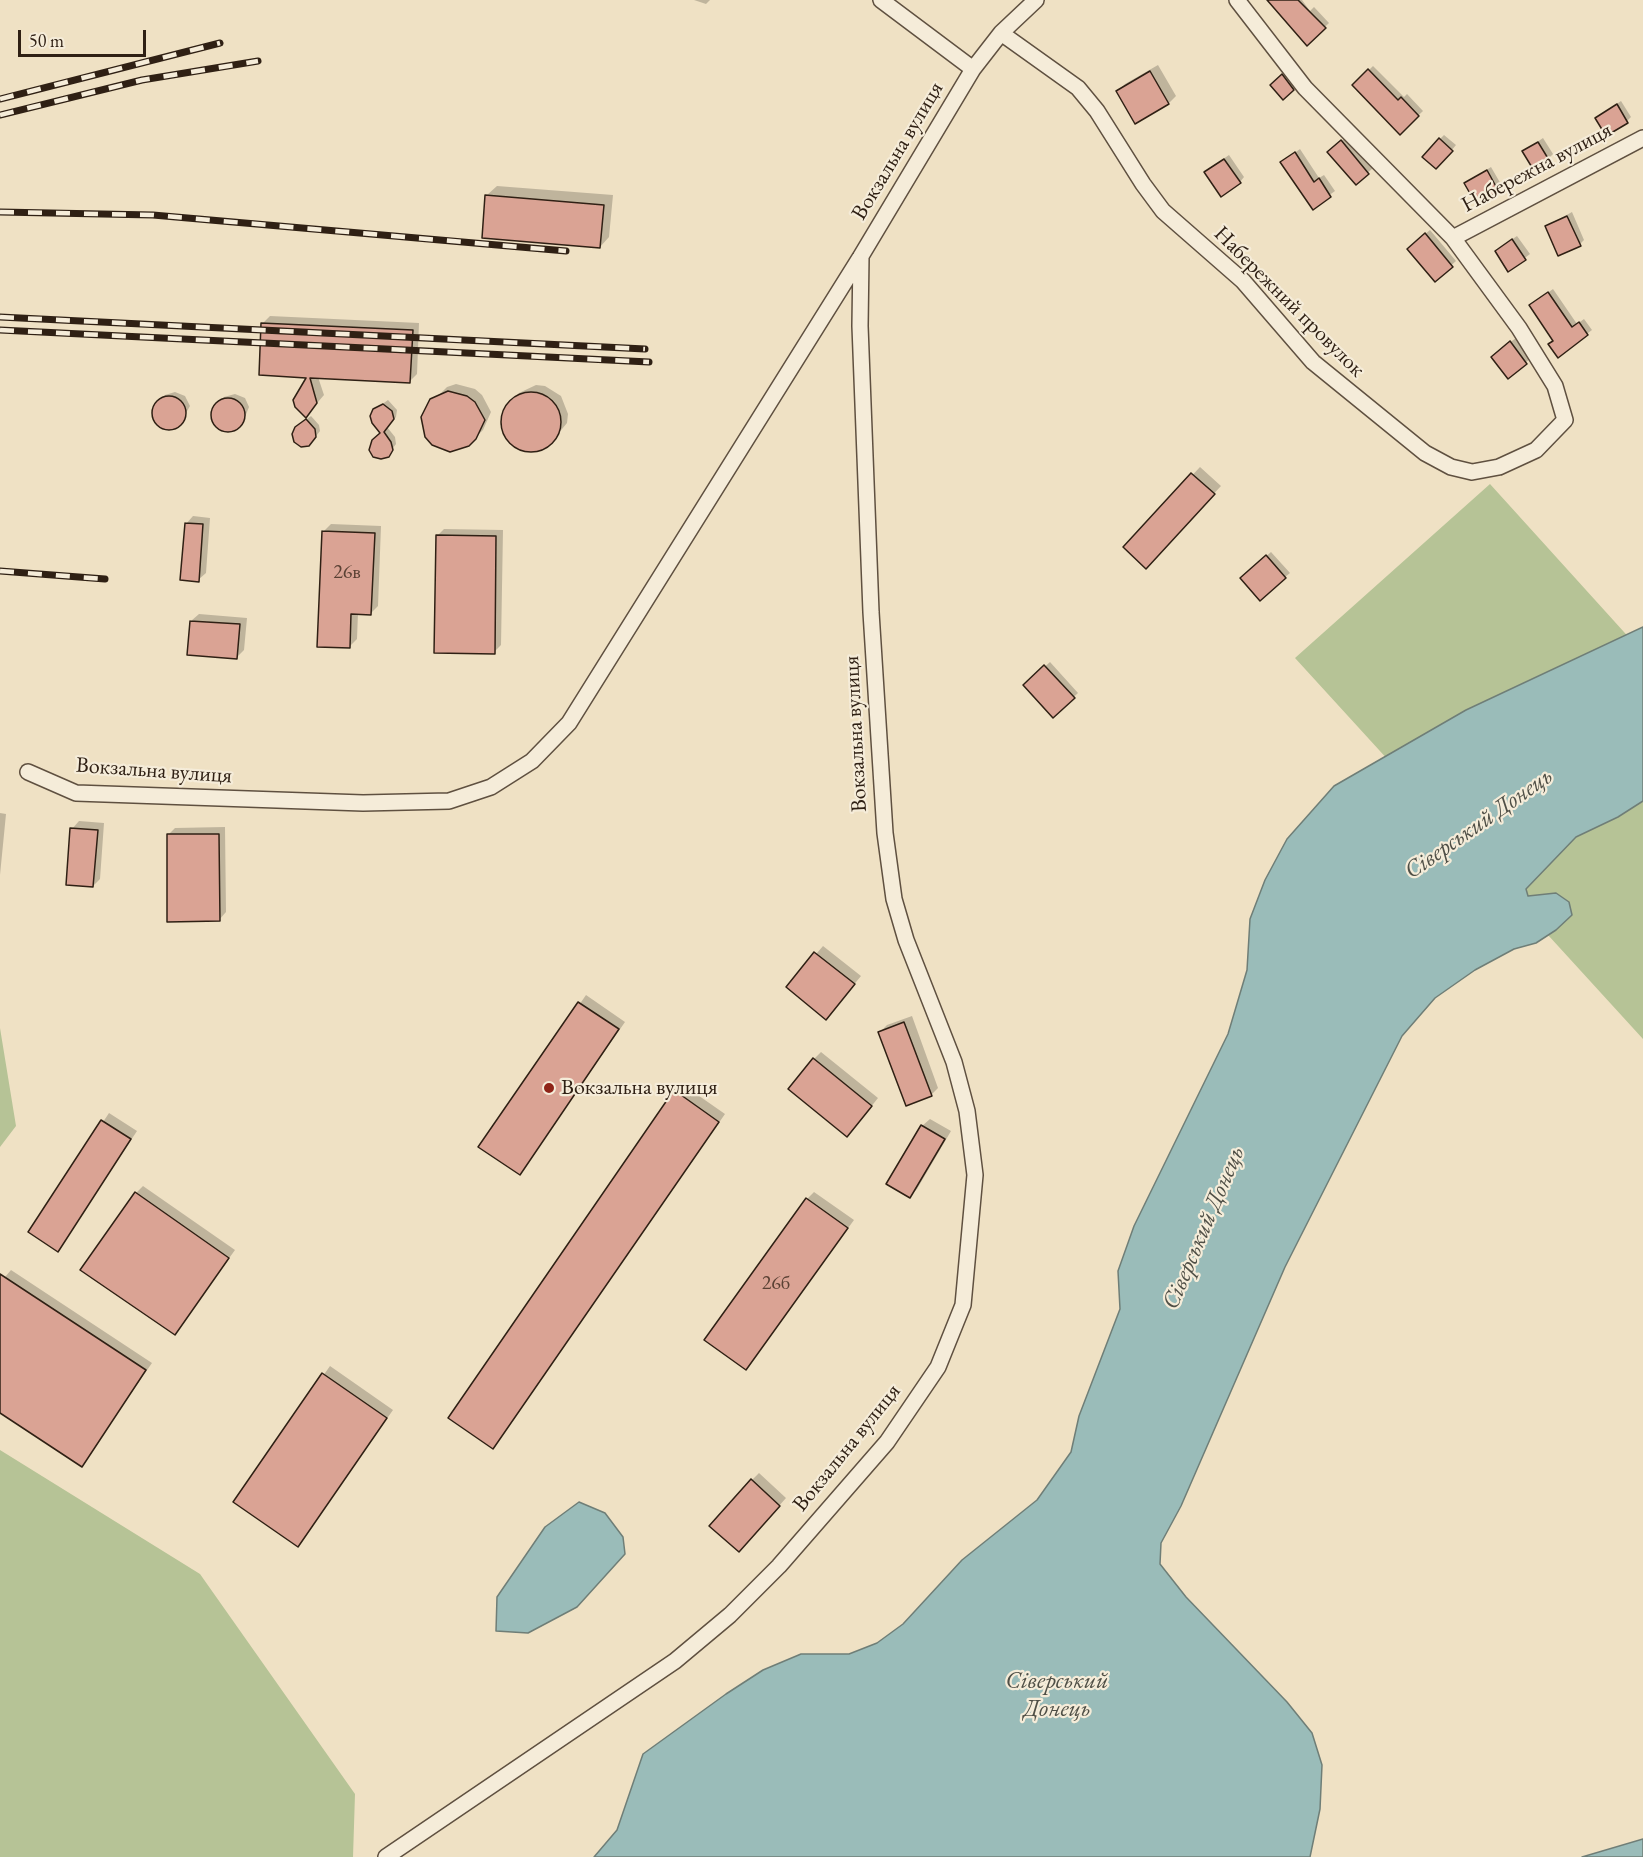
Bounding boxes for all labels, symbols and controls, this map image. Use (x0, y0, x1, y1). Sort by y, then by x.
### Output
scale bar (21, 18, 148, 56)
text: 50 m (29, 29, 64, 52)
street label: Вокзальна вулиця (846, 77, 950, 225)
street label: Набережна вулиця (1457, 117, 1617, 219)
street label: Набережний провулок (1208, 221, 1370, 383)
house number: 26в (333, 561, 361, 585)
street label: Вокзальна вулиця (839, 655, 873, 813)
street label: Вокзальна вулиця (75, 752, 233, 790)
water label: Сіверський Донець (1399, 762, 1559, 886)
place label: Вокзальна вулиця (561, 1075, 717, 1101)
marker: Вокзальна вулиця (542, 1081, 556, 1095)
water label: Сіверський Донець (1157, 1142, 1251, 1314)
house number: 26б (762, 1272, 790, 1296)
street label: Вокзальна вулиця (788, 1379, 906, 1517)
water label: Сіверський Донець (1006, 1667, 1108, 1723)

